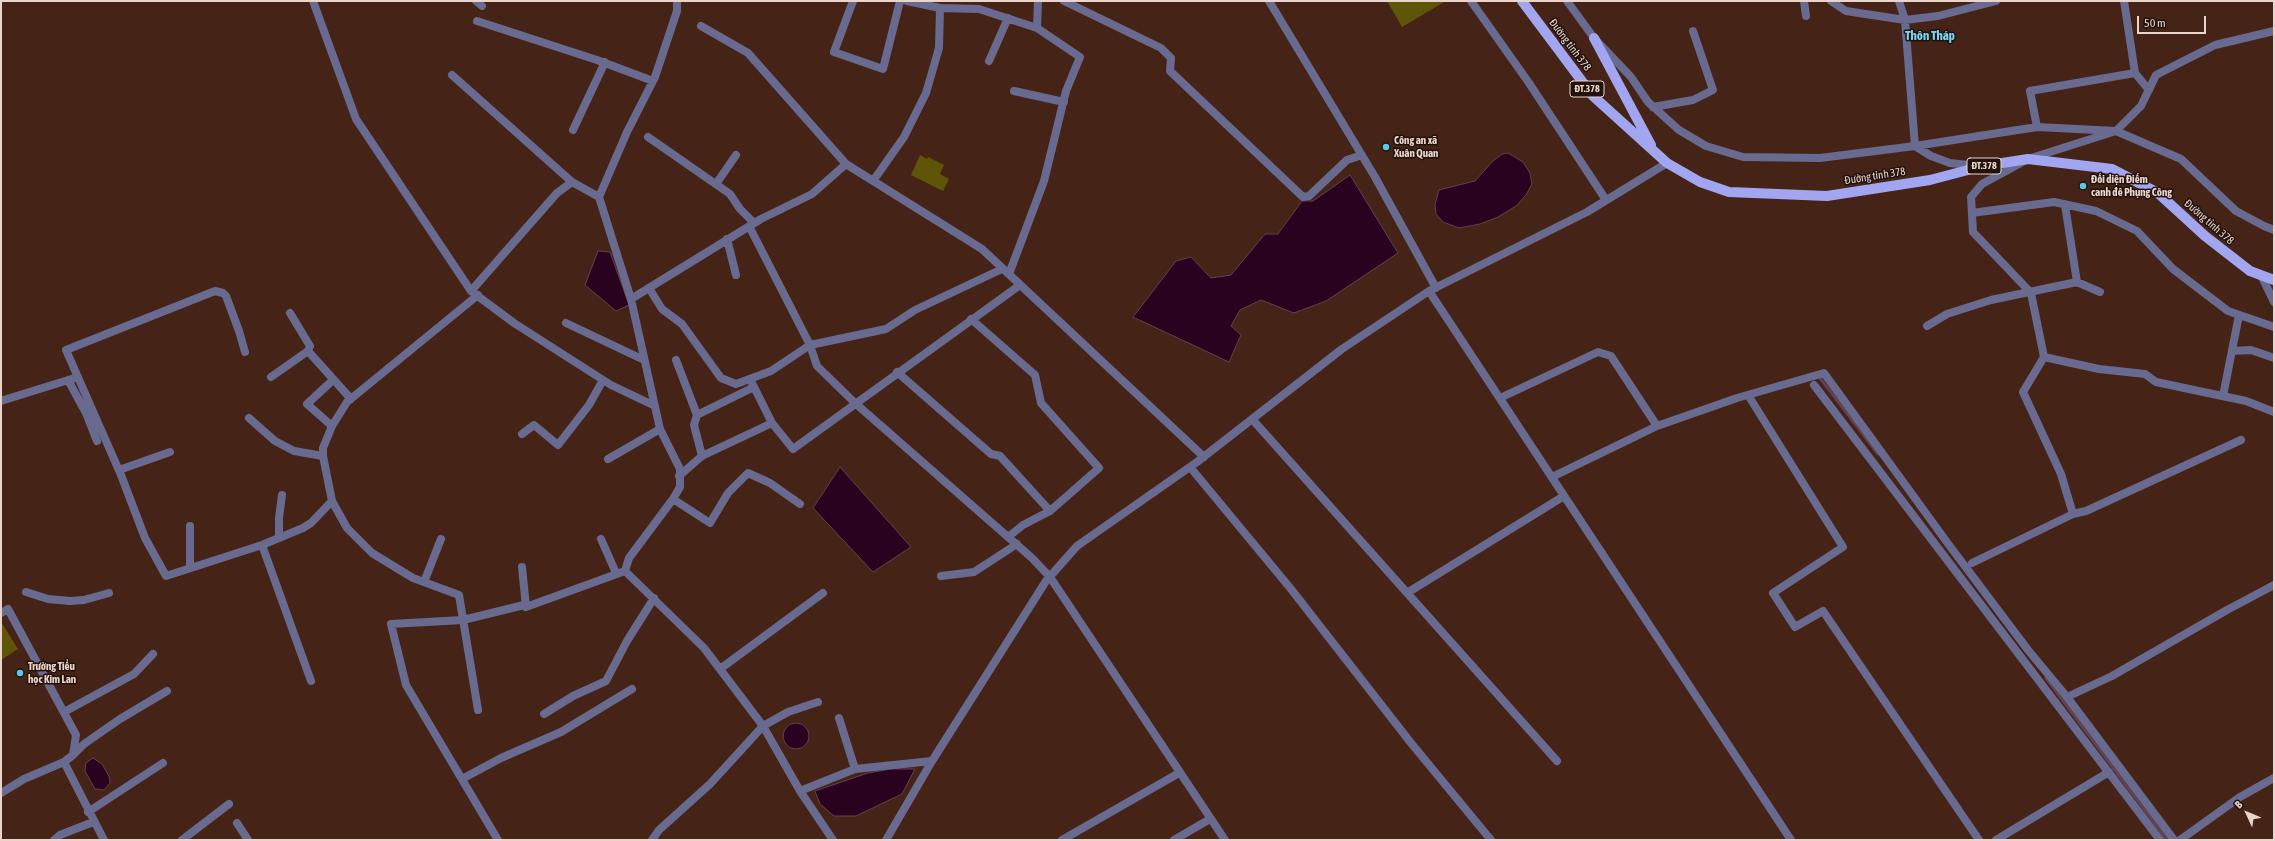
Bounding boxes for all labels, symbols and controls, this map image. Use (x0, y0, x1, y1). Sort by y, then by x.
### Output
scale bar (2139, 8, 2208, 34)
street label: Đường tỉnh 378 (1546, 16, 1594, 74)
text: 50 m (2144, 16, 2166, 30)
district label: Thôn Tháp (1905, 28, 1955, 44)
road number: ĐT.378 (1570, 81, 1604, 97)
place label: Công an xã Xuân Quan (1394, 134, 1438, 160)
marker: Công an xã Xuân Quan (1381, 142, 1391, 152)
road number: ĐT.378 (1967, 158, 2001, 174)
street label: Đường tỉnh 378 (1844, 165, 1906, 187)
place label: Đối diện Điếm canh đê Phụng Công (2091, 173, 2172, 199)
marker: Đối diện Điếm canh đê Phụng Công (2078, 181, 2088, 191)
street label: Đường tỉnh 378 (2181, 197, 2237, 247)
place label: Trường Tiểu học Kim Lan (28, 660, 76, 686)
marker: Trường Tiểu học Kim Lan (15, 668, 25, 678)
north arrow (2227, 793, 2267, 833)
text: B (2232, 799, 2244, 811)

